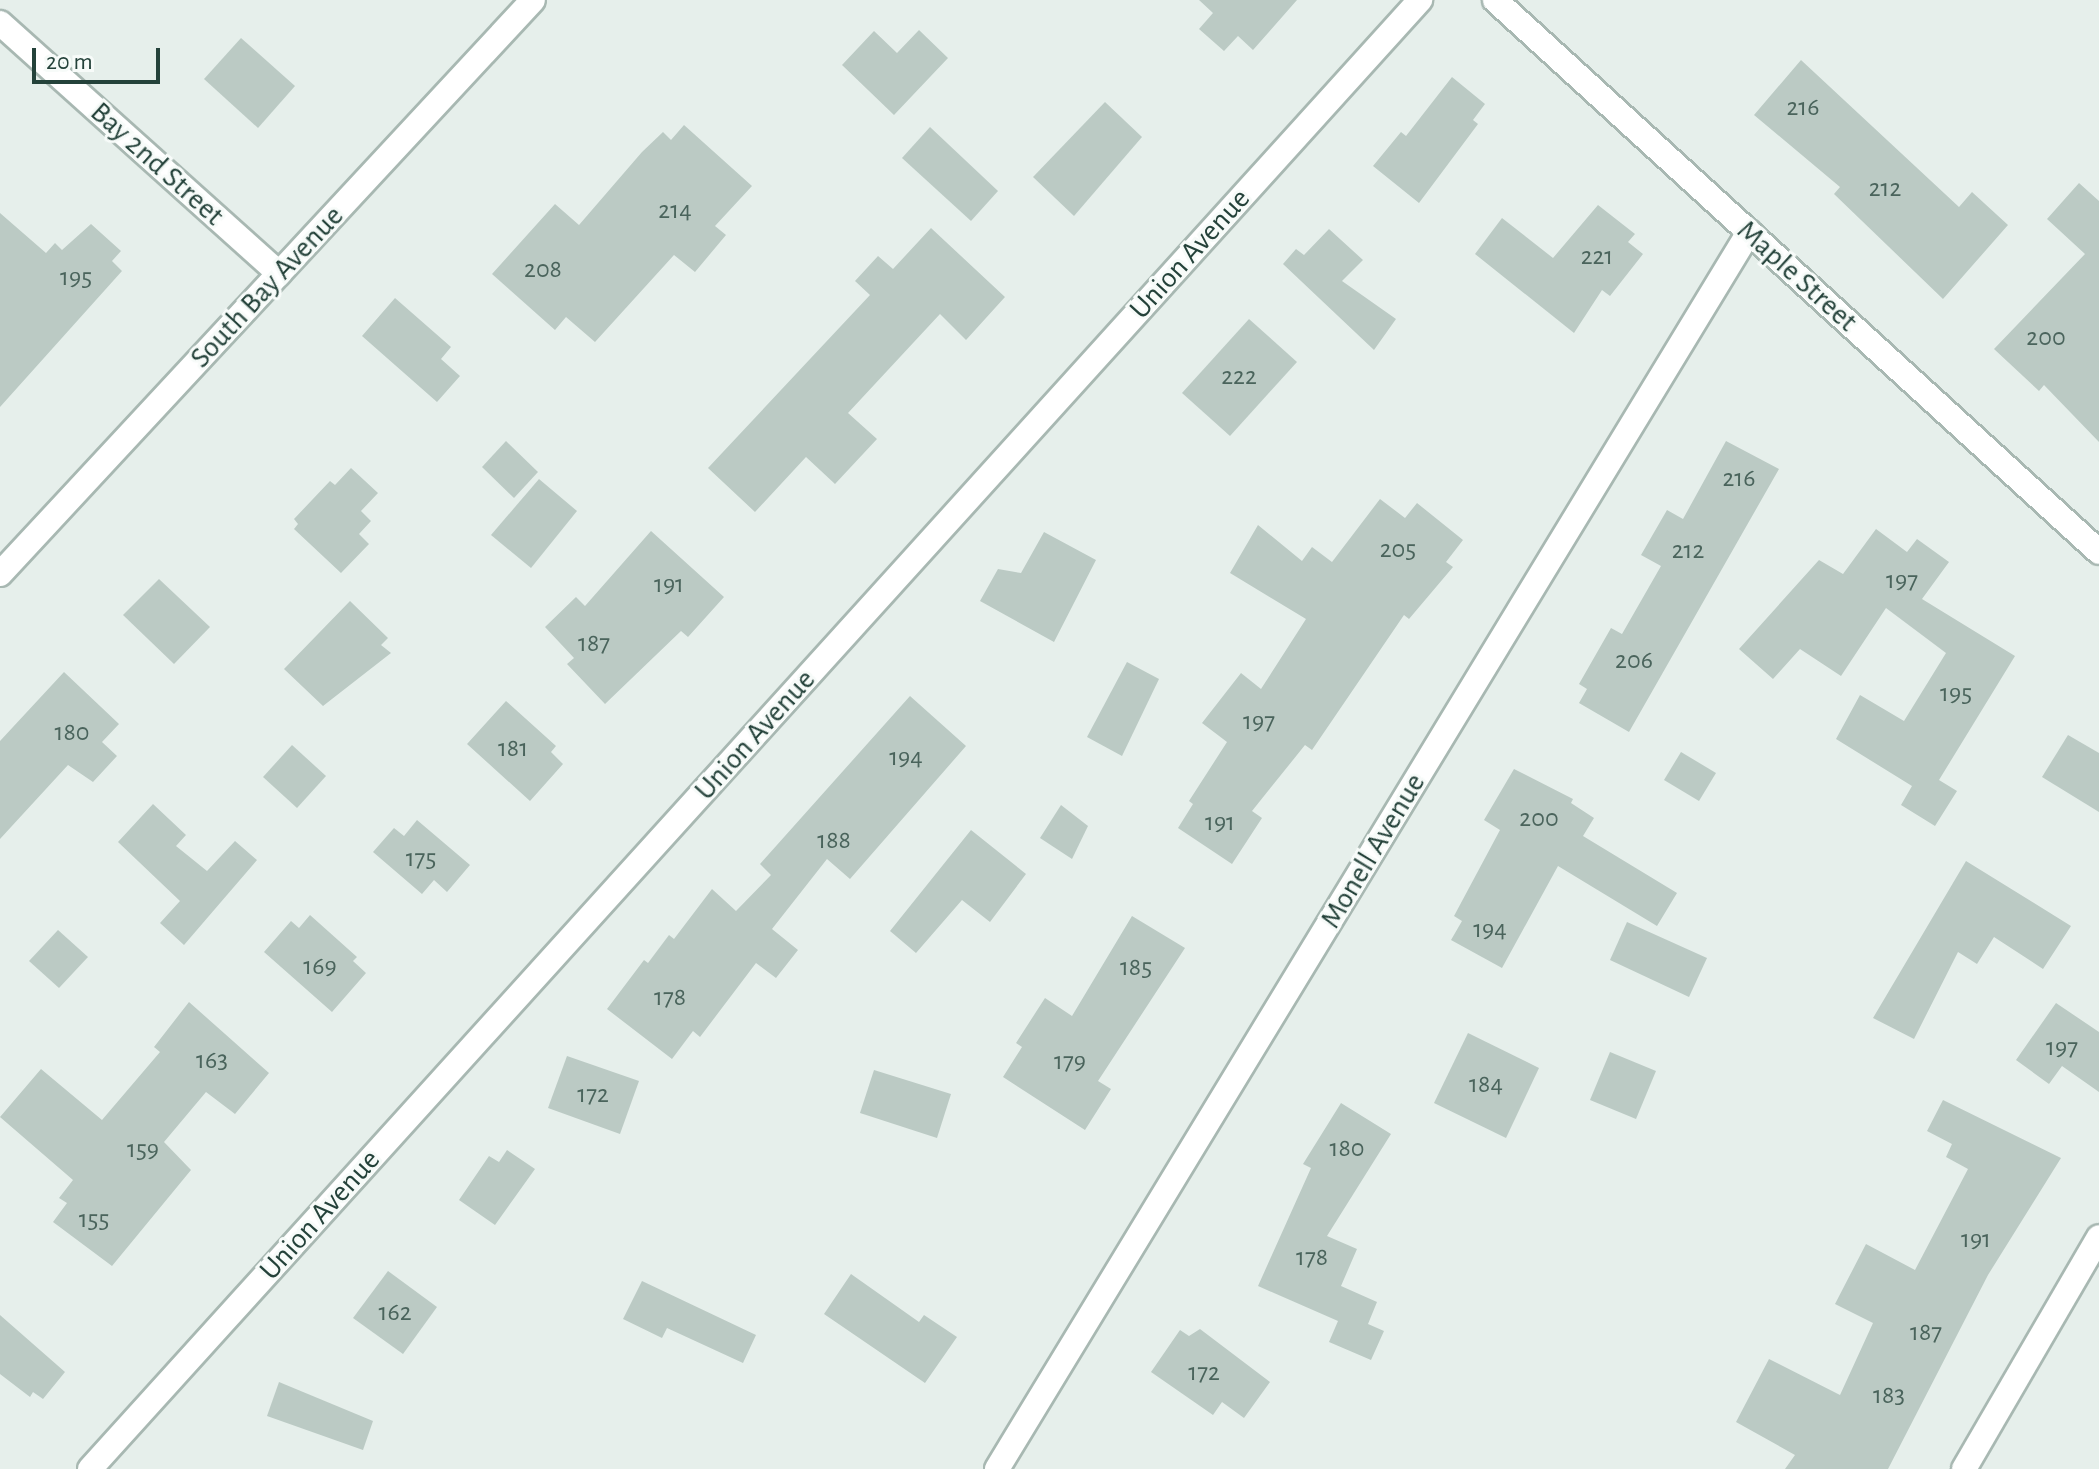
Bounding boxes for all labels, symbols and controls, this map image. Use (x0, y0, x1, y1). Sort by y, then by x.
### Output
scale bar (36, 32, 164, 82)
text: 20 m (46, 50, 93, 74)
house number: 216 (1787, 92, 1819, 124)
street label: Bay 2nd Street (83, 95, 231, 233)
house number: 212 (1869, 173, 1901, 205)
street label: Union Avenue (1122, 181, 1258, 327)
house number: 214 (658, 195, 692, 227)
street label: South Bay Avenue (183, 198, 351, 376)
street label: Maple Street (1729, 213, 1865, 339)
house number: 221 (1581, 241, 1613, 273)
house number: 208 (524, 254, 562, 286)
house number: 195 (60, 262, 92, 294)
house number: 200 (2026, 322, 2066, 354)
house number: 222 (1221, 361, 1257, 393)
house number: 216 (1723, 463, 1755, 495)
house number: 205 (1380, 534, 1416, 566)
house number: 212 (1672, 535, 1704, 567)
house number: 197 (1886, 565, 1918, 597)
house number: 191 (654, 569, 684, 601)
house number: 187 (578, 628, 610, 660)
house number: 206 (1615, 645, 1653, 677)
street label: Union Avenue (687, 662, 823, 808)
house number: 195 (1940, 678, 1972, 710)
house number: 197 (1243, 706, 1275, 738)
house number: 180 (55, 717, 89, 749)
house number: 181 (498, 733, 528, 765)
house number: 194 (889, 742, 923, 774)
street label: Monell Avenue (1313, 767, 1433, 935)
house number: 200 (1519, 803, 1559, 835)
house number: 191 (1205, 807, 1235, 839)
house number: 188 (817, 825, 851, 857)
house number: 175 (406, 843, 436, 875)
house number: 194 (1473, 914, 1507, 946)
house number: 169 (303, 951, 337, 983)
house number: 185 (1120, 952, 1152, 984)
house number: 178 (654, 982, 686, 1014)
house number: 197 (2046, 1032, 2078, 1064)
house number: 163 (196, 1045, 228, 1077)
house number: 179 (1054, 1046, 1086, 1078)
house number: 184 (1469, 1069, 1503, 1101)
house number: 172 (577, 1079, 609, 1111)
house number: 180 (1330, 1133, 1364, 1165)
house number: 159 (127, 1134, 159, 1166)
street label: Union Avenue (252, 1142, 388, 1288)
house number: 155 (79, 1204, 109, 1236)
house number: 191 (1961, 1224, 1991, 1256)
house number: 178 (1296, 1242, 1328, 1274)
house number: 162 (379, 1297, 411, 1329)
house number: 187 (1910, 1317, 1942, 1349)
house number: 172 (1188, 1357, 1220, 1389)
house number: 183 (1873, 1380, 1905, 1412)

